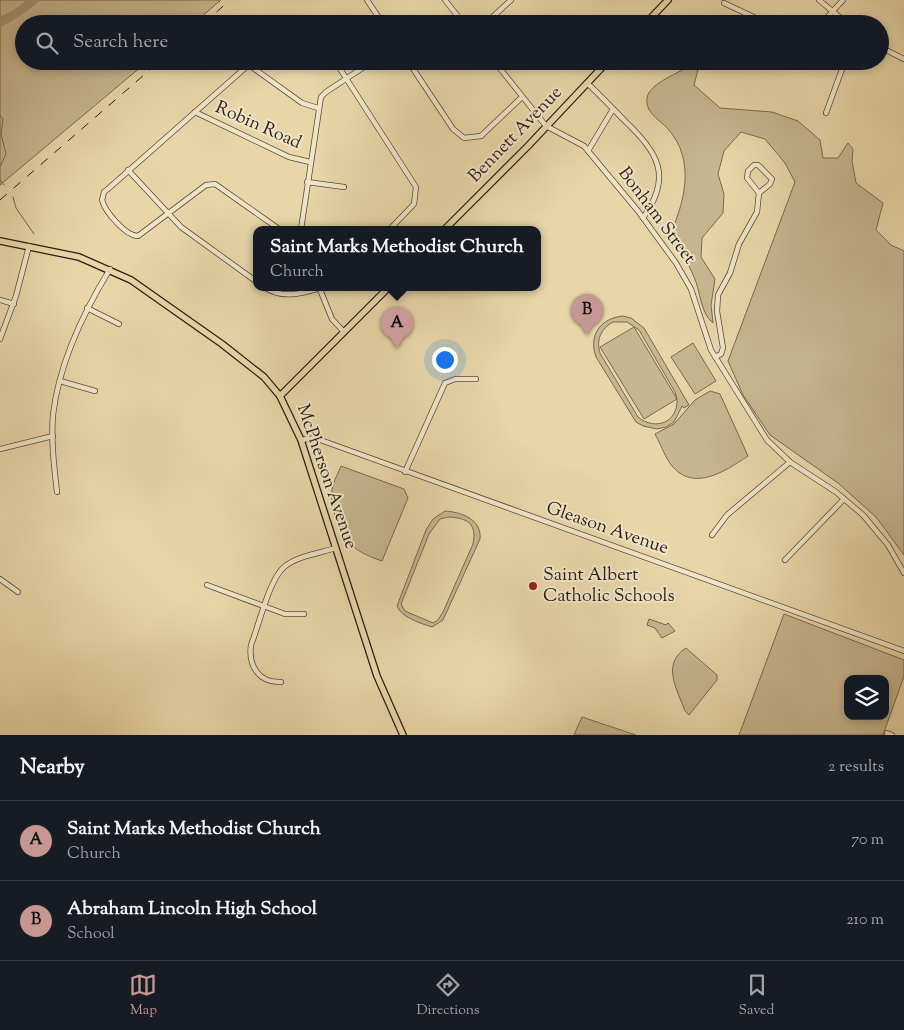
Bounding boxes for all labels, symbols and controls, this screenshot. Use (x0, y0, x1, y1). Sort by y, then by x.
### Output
search box (15, 15, 889, 70)
icon: search (33, 29, 61, 57)
text: Search here (73, 29, 168, 56)
street label: Bennett Avenue (463, 81, 569, 189)
street label: Robin Road (211, 95, 305, 157)
street label: Bonham Street (611, 162, 701, 270)
popup (253, 226, 541, 291)
text: Saint Marks Methodist Church (270, 234, 524, 261)
text: Church (270, 261, 324, 284)
pin: B (571, 294, 603, 335)
pin: A (381, 307, 413, 348)
your location (432, 347, 458, 373)
street label: McPherson Avenue (289, 401, 363, 553)
street label: Gleason Avenue (542, 496, 672, 562)
place label: Saint Albert Catholic Schools (543, 563, 675, 610)
marker: Saint Albert Catholic Schools (527, 580, 539, 592)
map controls (844, 675, 889, 720)
button: layers (844, 675, 889, 720)
text: Nearby (20, 753, 85, 783)
text: 2 results (828, 756, 884, 779)
text: Saint Marks Methodist Church (67, 816, 321, 843)
text: A (30, 829, 43, 852)
text: 70 m (851, 829, 884, 852)
text: Church (67, 843, 121, 866)
text: Abraham Lincoln High School (67, 896, 317, 923)
text: B (31, 909, 41, 932)
text: 210 m (846, 909, 884, 932)
text: School (67, 923, 115, 946)
tab: Map (129, 971, 157, 1021)
tab: Directions (416, 971, 480, 1021)
tab: Saved (739, 971, 774, 1021)

